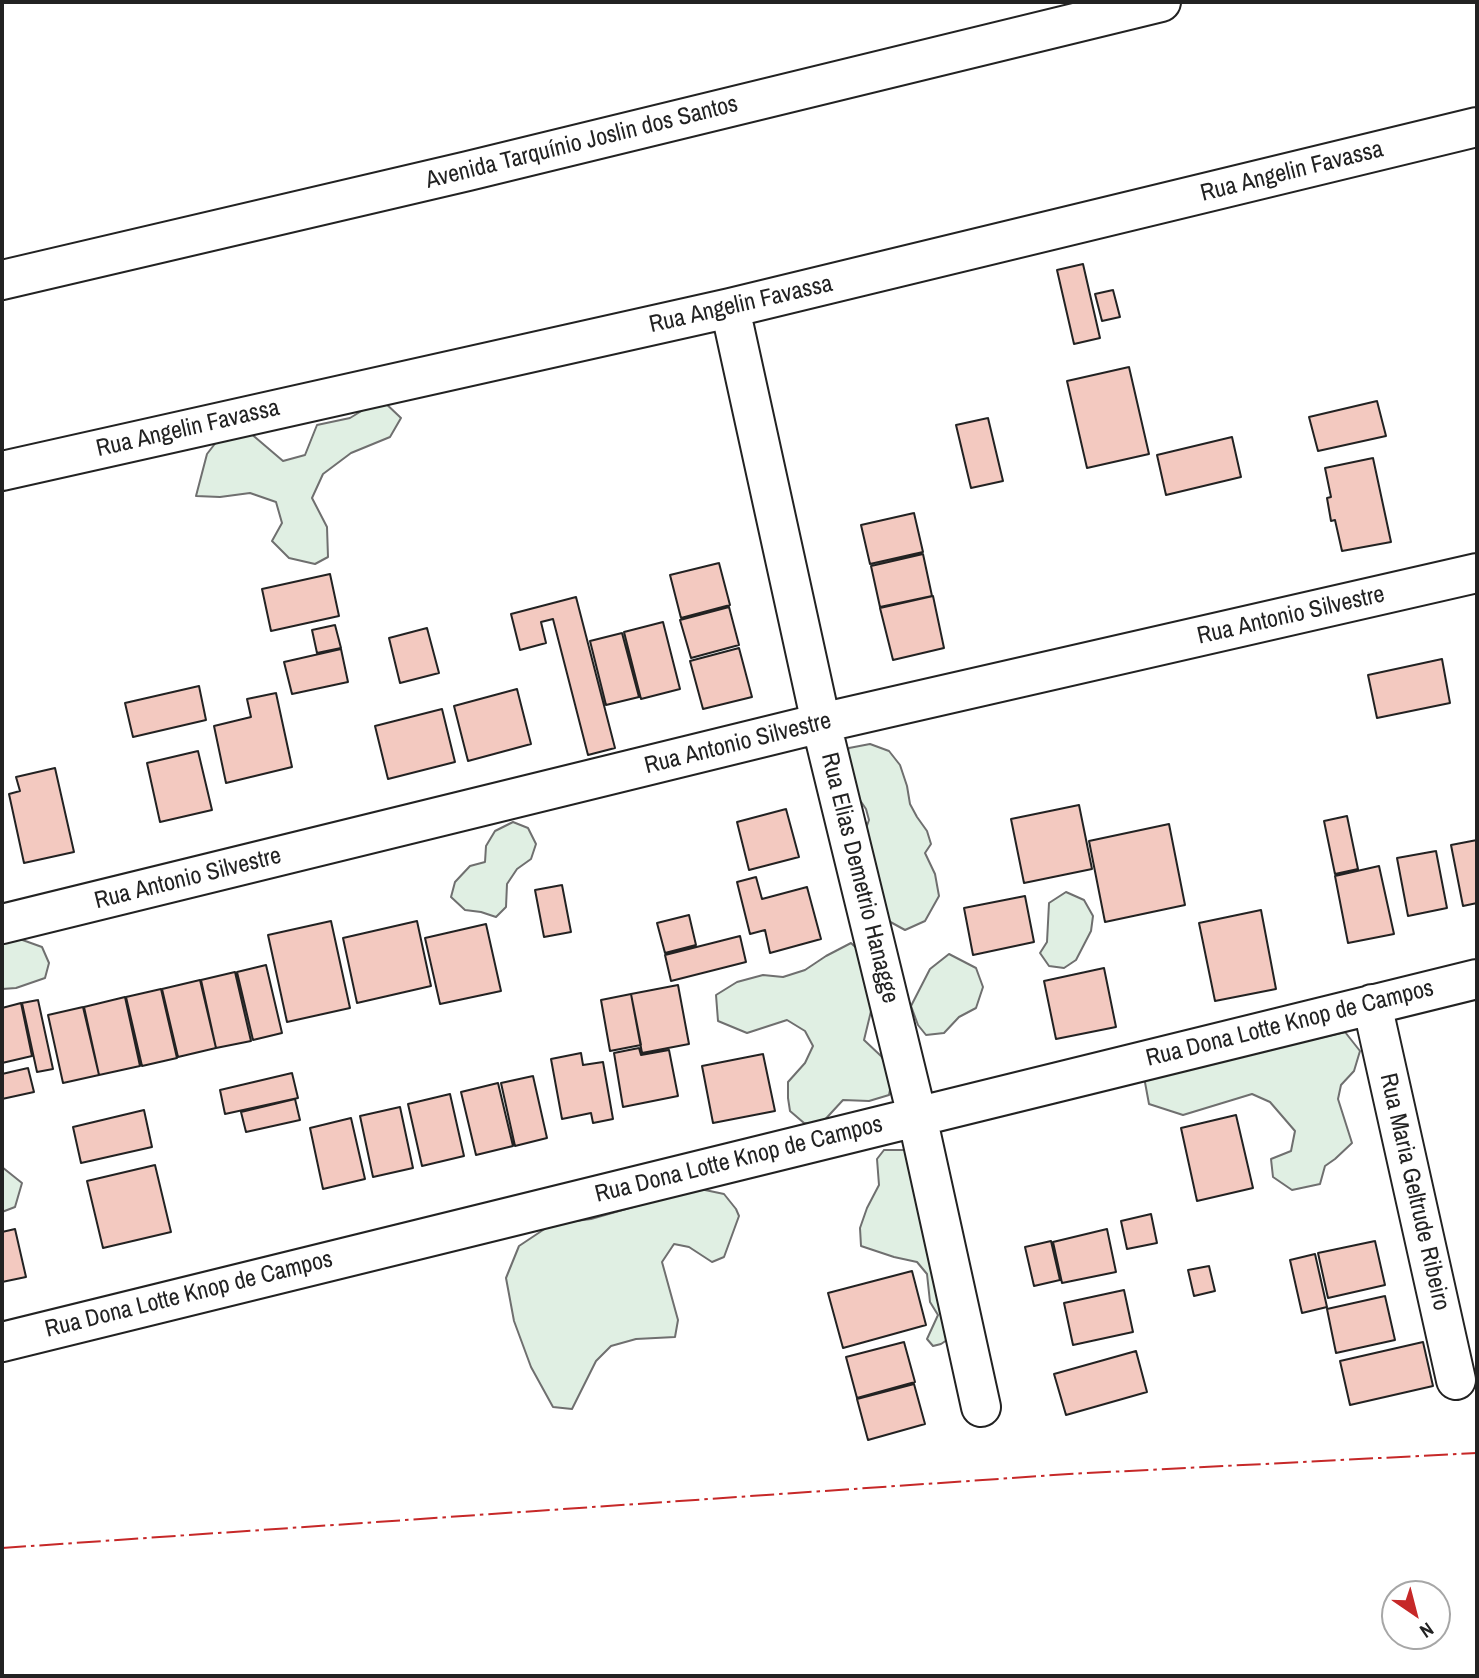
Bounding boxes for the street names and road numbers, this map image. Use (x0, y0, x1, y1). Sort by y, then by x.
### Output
street label: Avenida Tarquínio Joslin dos Santos (423, 90, 741, 196)
street label: Rua Angelin Favassa (1198, 135, 1386, 209)
street label: Rua Angelin Favassa (647, 270, 835, 340)
street label: Rua Angelin Favassa (94, 394, 282, 464)
street label: Rua Antonio Silvestre (1194, 580, 1388, 652)
street label: Rua Antonio Silvestre (642, 707, 834, 781)
street label: Rua Elias Demetrio Hanagge (814, 750, 904, 1006)
street label: Rua Antonio Silvestre (92, 842, 284, 916)
street label: Rua Dona Lotte Knop de Campos (1143, 974, 1437, 1074)
street label: Rua Maria Geltrude Ribeiro (1373, 1070, 1455, 1314)
street label: Rua Dona Lotte Knop de Campos (592, 1110, 886, 1210)
street label: Rua Dona Lotte Knop de Campos (42, 1245, 336, 1345)

